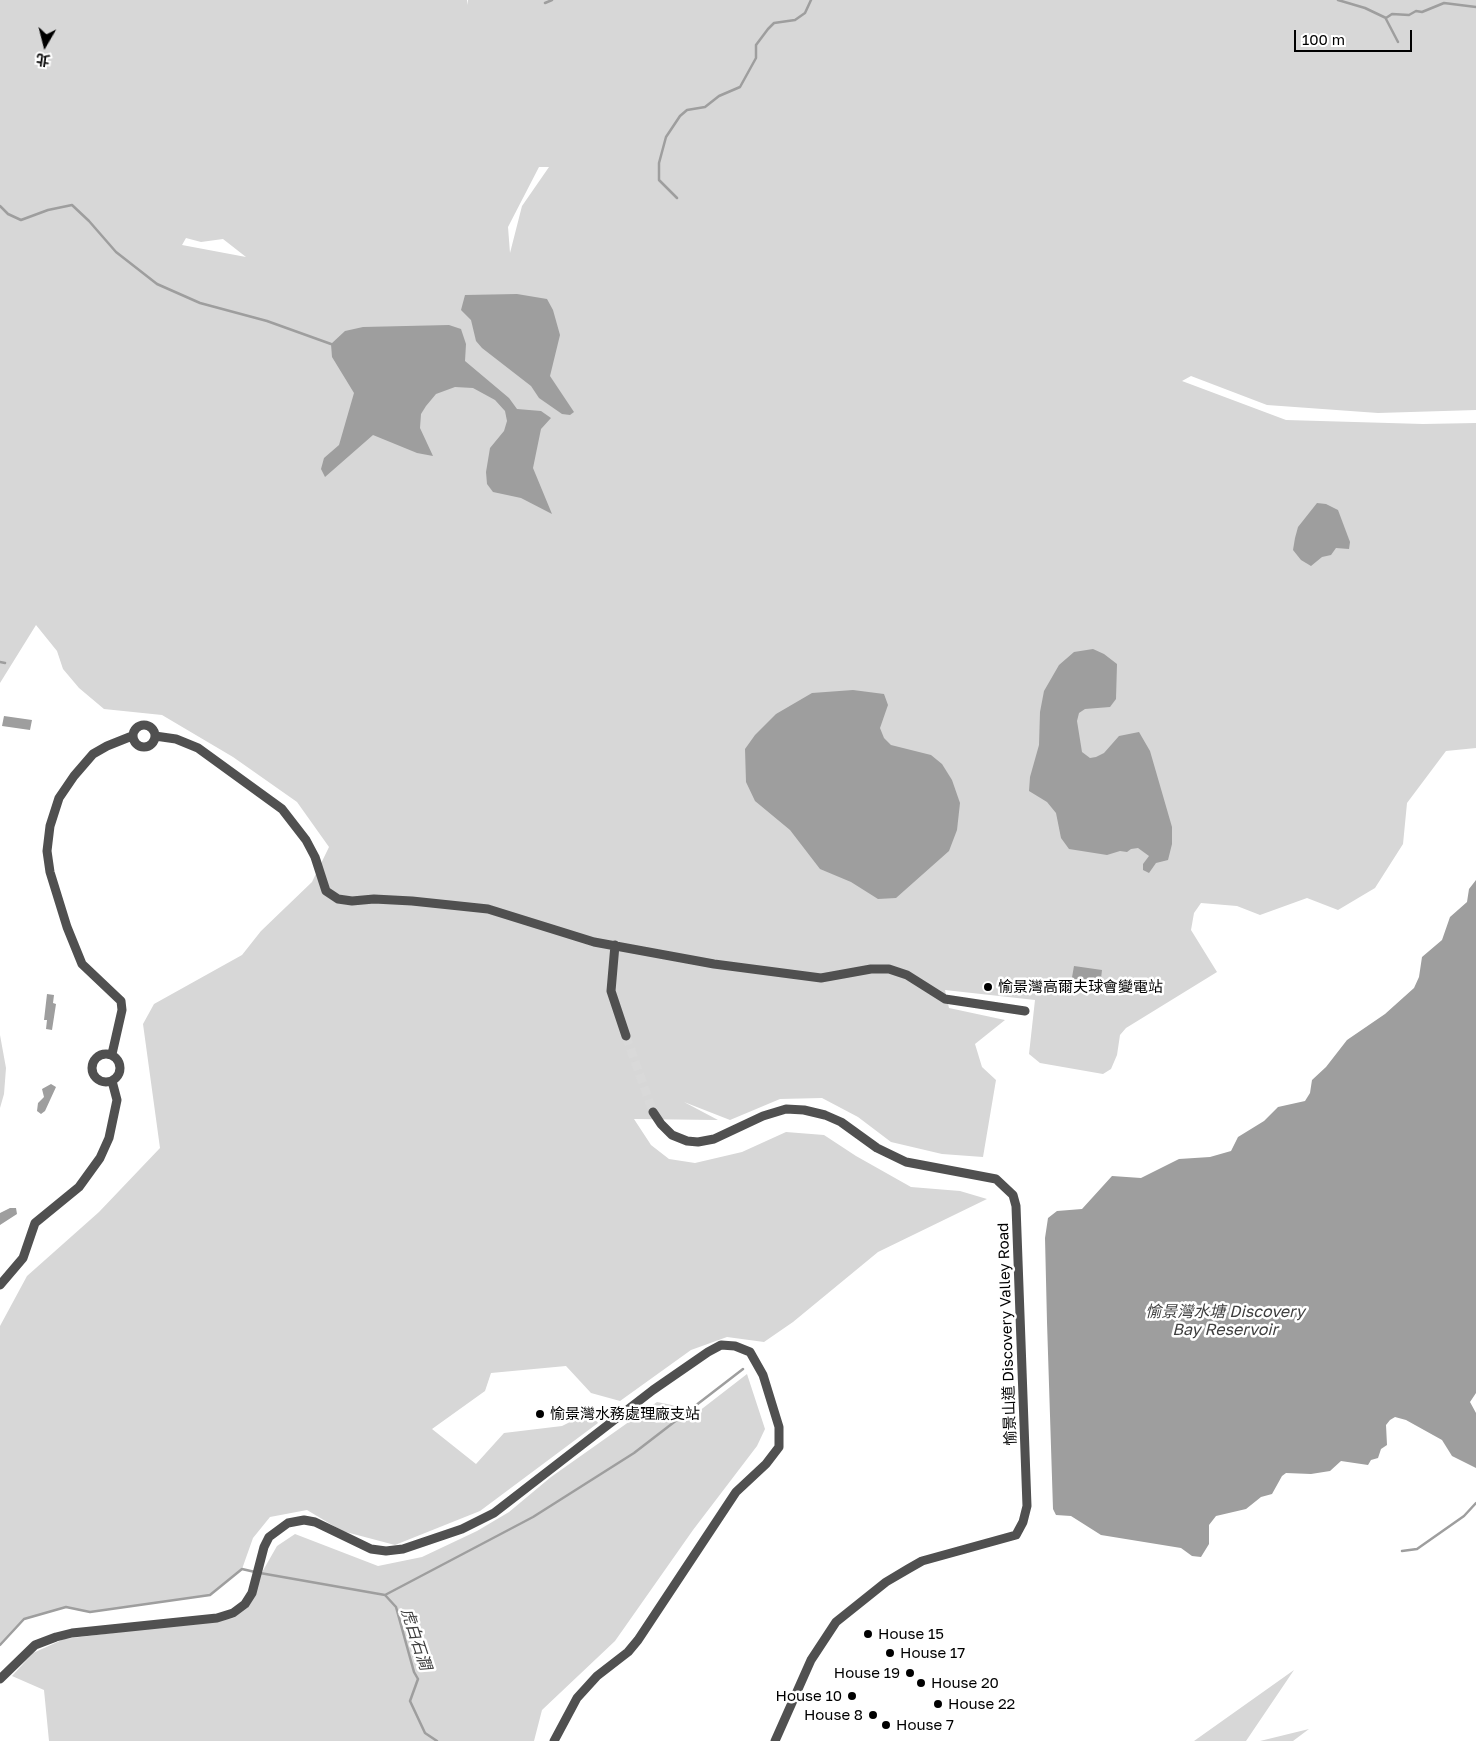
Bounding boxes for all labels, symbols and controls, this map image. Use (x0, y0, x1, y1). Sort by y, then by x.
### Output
north arrow (20, 20, 70, 70)
scale bar (1296, 20, 1414, 52)
text: 100 m (1302, 30, 1345, 48)
text: 北 (35, 51, 51, 70)
place label: 愉景灣高爾夫球會變電站 (998, 978, 1163, 996)
marker: 愉景灣高爾夫球會變電站 (982, 981, 994, 993)
street label: 愉景山道 Discovery Valley Road (994, 1222, 1020, 1446)
water label: 愉景灣水塘 Discovery Bay Reservoir (1145, 1302, 1305, 1340)
place label: 愉景灣水務處理廠支站 (550, 1405, 700, 1423)
marker: 愉景灣水務處理廠支站 (534, 1408, 546, 1420)
water label: 虎白石澗 (397, 1606, 435, 1672)
place label: House 15 (878, 1625, 944, 1643)
marker: House 15 (862, 1628, 874, 1640)
place label: House 17 (900, 1644, 965, 1662)
marker: House 17 (884, 1647, 896, 1659)
place label: House 19 (834, 1664, 900, 1682)
marker: House 19 (904, 1667, 916, 1679)
place label: House 20 (931, 1674, 999, 1692)
marker: House 20 (915, 1677, 927, 1689)
place label: House 10 (776, 1687, 842, 1705)
marker: House 10 (846, 1690, 858, 1702)
place label: House 22 (948, 1695, 1015, 1713)
marker: House 22 (932, 1698, 944, 1710)
place label: House 8 (804, 1706, 863, 1724)
marker: House 8 (867, 1709, 879, 1721)
place label: House 7 (896, 1716, 954, 1734)
marker: House 7 (880, 1719, 892, 1731)

